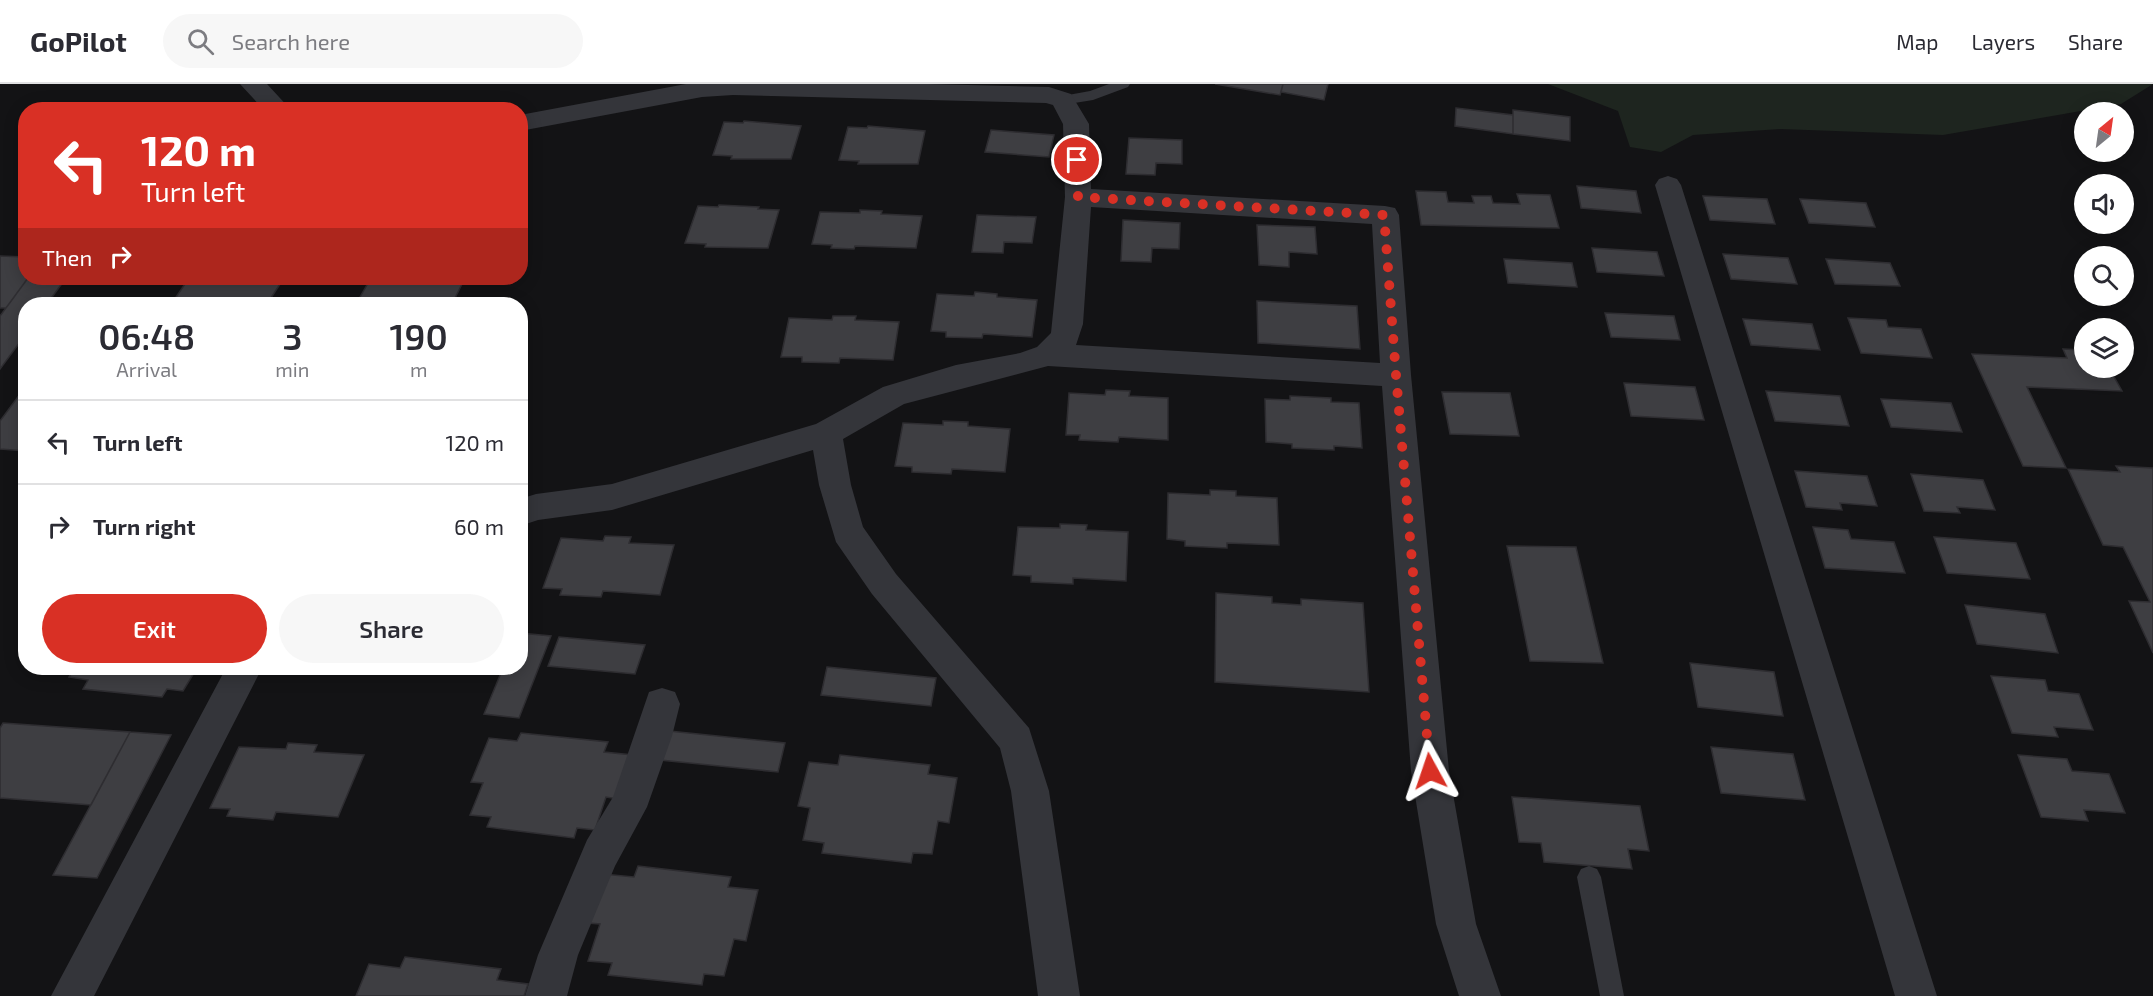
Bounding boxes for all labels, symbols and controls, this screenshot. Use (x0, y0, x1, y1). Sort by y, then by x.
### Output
search box (163, 14, 583, 68)
text: GoPilot (30, 24, 127, 58)
icon: search (184, 25, 217, 58)
text: Search here (232, 28, 350, 54)
text: Map (1896, 29, 1938, 54)
text: Layers (1971, 29, 2035, 54)
text: Share (2068, 29, 2123, 54)
north arrow (2074, 102, 2134, 162)
map controls (2074, 102, 2134, 378)
text: 120 m (141, 124, 256, 174)
icon: left (42, 126, 120, 204)
pin (1051, 134, 1102, 185)
icon: arrive (1060, 143, 1093, 176)
button: sound (2074, 174, 2134, 234)
text: Turn left (141, 175, 245, 207)
icon: right (104, 240, 137, 273)
text: Then (42, 244, 92, 270)
button: search (2074, 246, 2134, 306)
text: 06:48 (98, 314, 195, 357)
text: 3 (282, 314, 302, 357)
text: 190 (390, 314, 448, 357)
button: layers (2074, 318, 2134, 378)
text: Arrival (116, 357, 177, 381)
text: min (275, 357, 309, 381)
text: m (410, 357, 427, 381)
icon: left (42, 426, 75, 459)
text: Turn left (93, 429, 182, 455)
text: 120 m (445, 429, 504, 455)
icon: right (42, 510, 75, 543)
text: Turn right (93, 513, 195, 539)
text: 60 m (454, 513, 504, 539)
button: Exit (42, 594, 267, 663)
button: Share (279, 594, 504, 663)
position arrow (1398, 739, 1462, 803)

